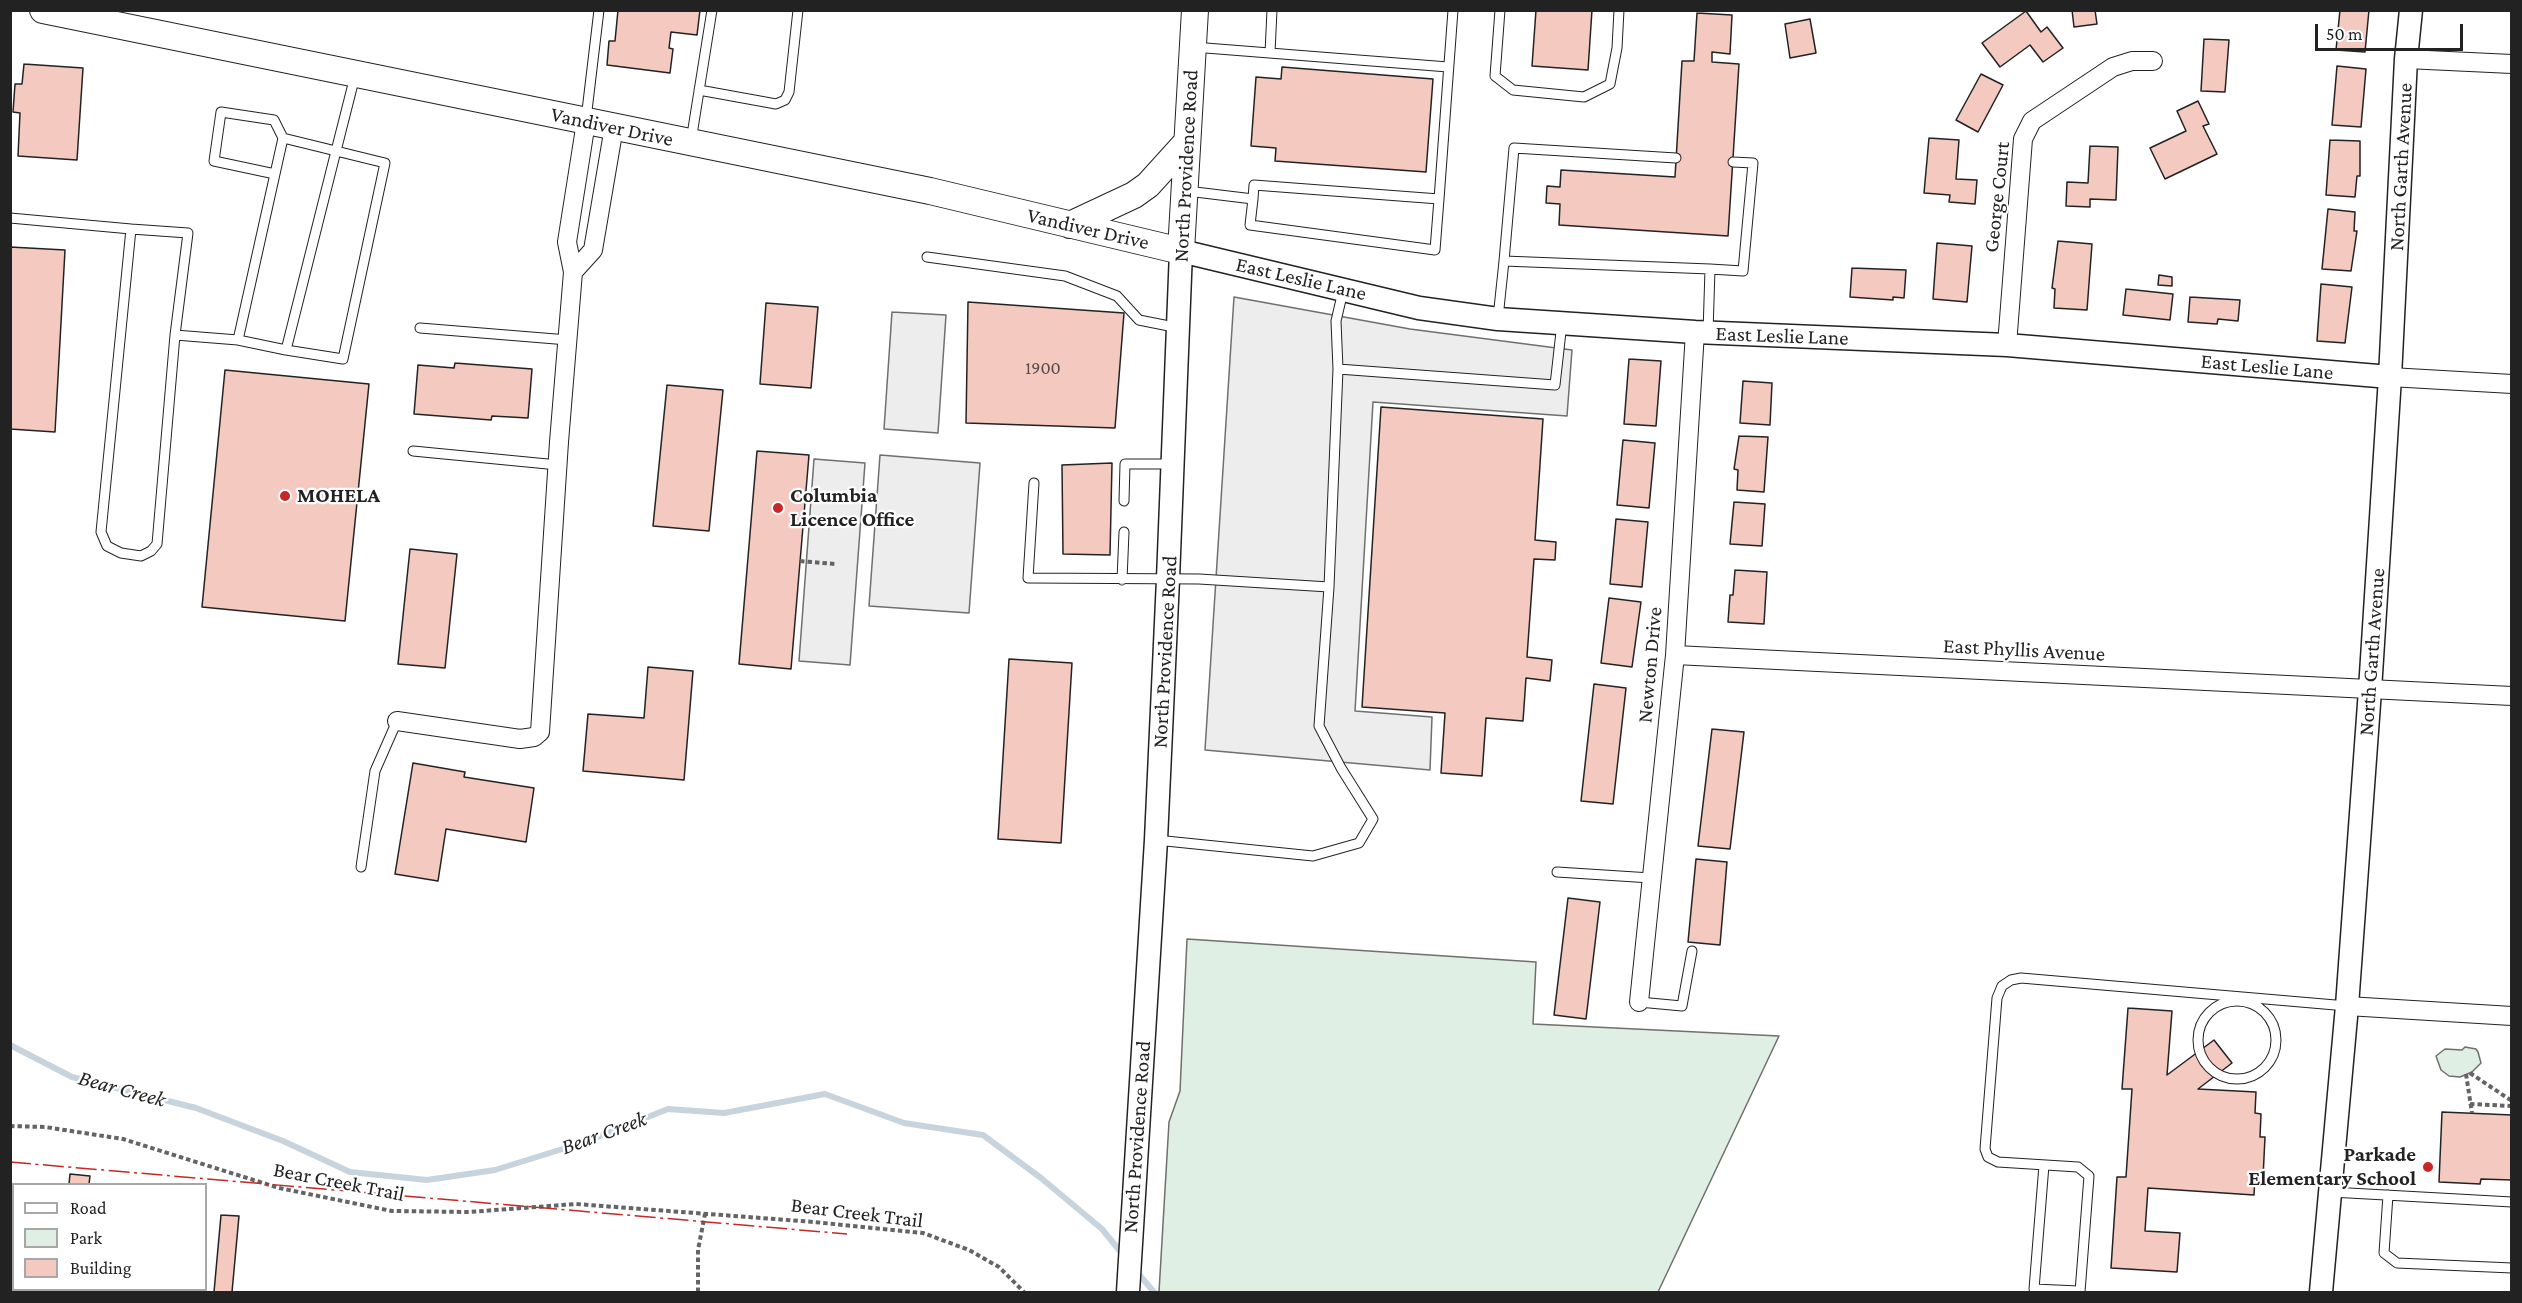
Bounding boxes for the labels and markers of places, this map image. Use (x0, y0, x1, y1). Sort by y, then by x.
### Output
place label: MOHELA (297, 483, 380, 509)
place label: Columbia Licence Office (790, 483, 914, 533)
marker: MOHELA (278, 489, 292, 503)
marker: Columbia Licence Office (771, 501, 785, 515)
place label: Parkade Elementary School (2248, 1142, 2416, 1192)
marker: Parkade Elementary School (2421, 1160, 2435, 1174)

